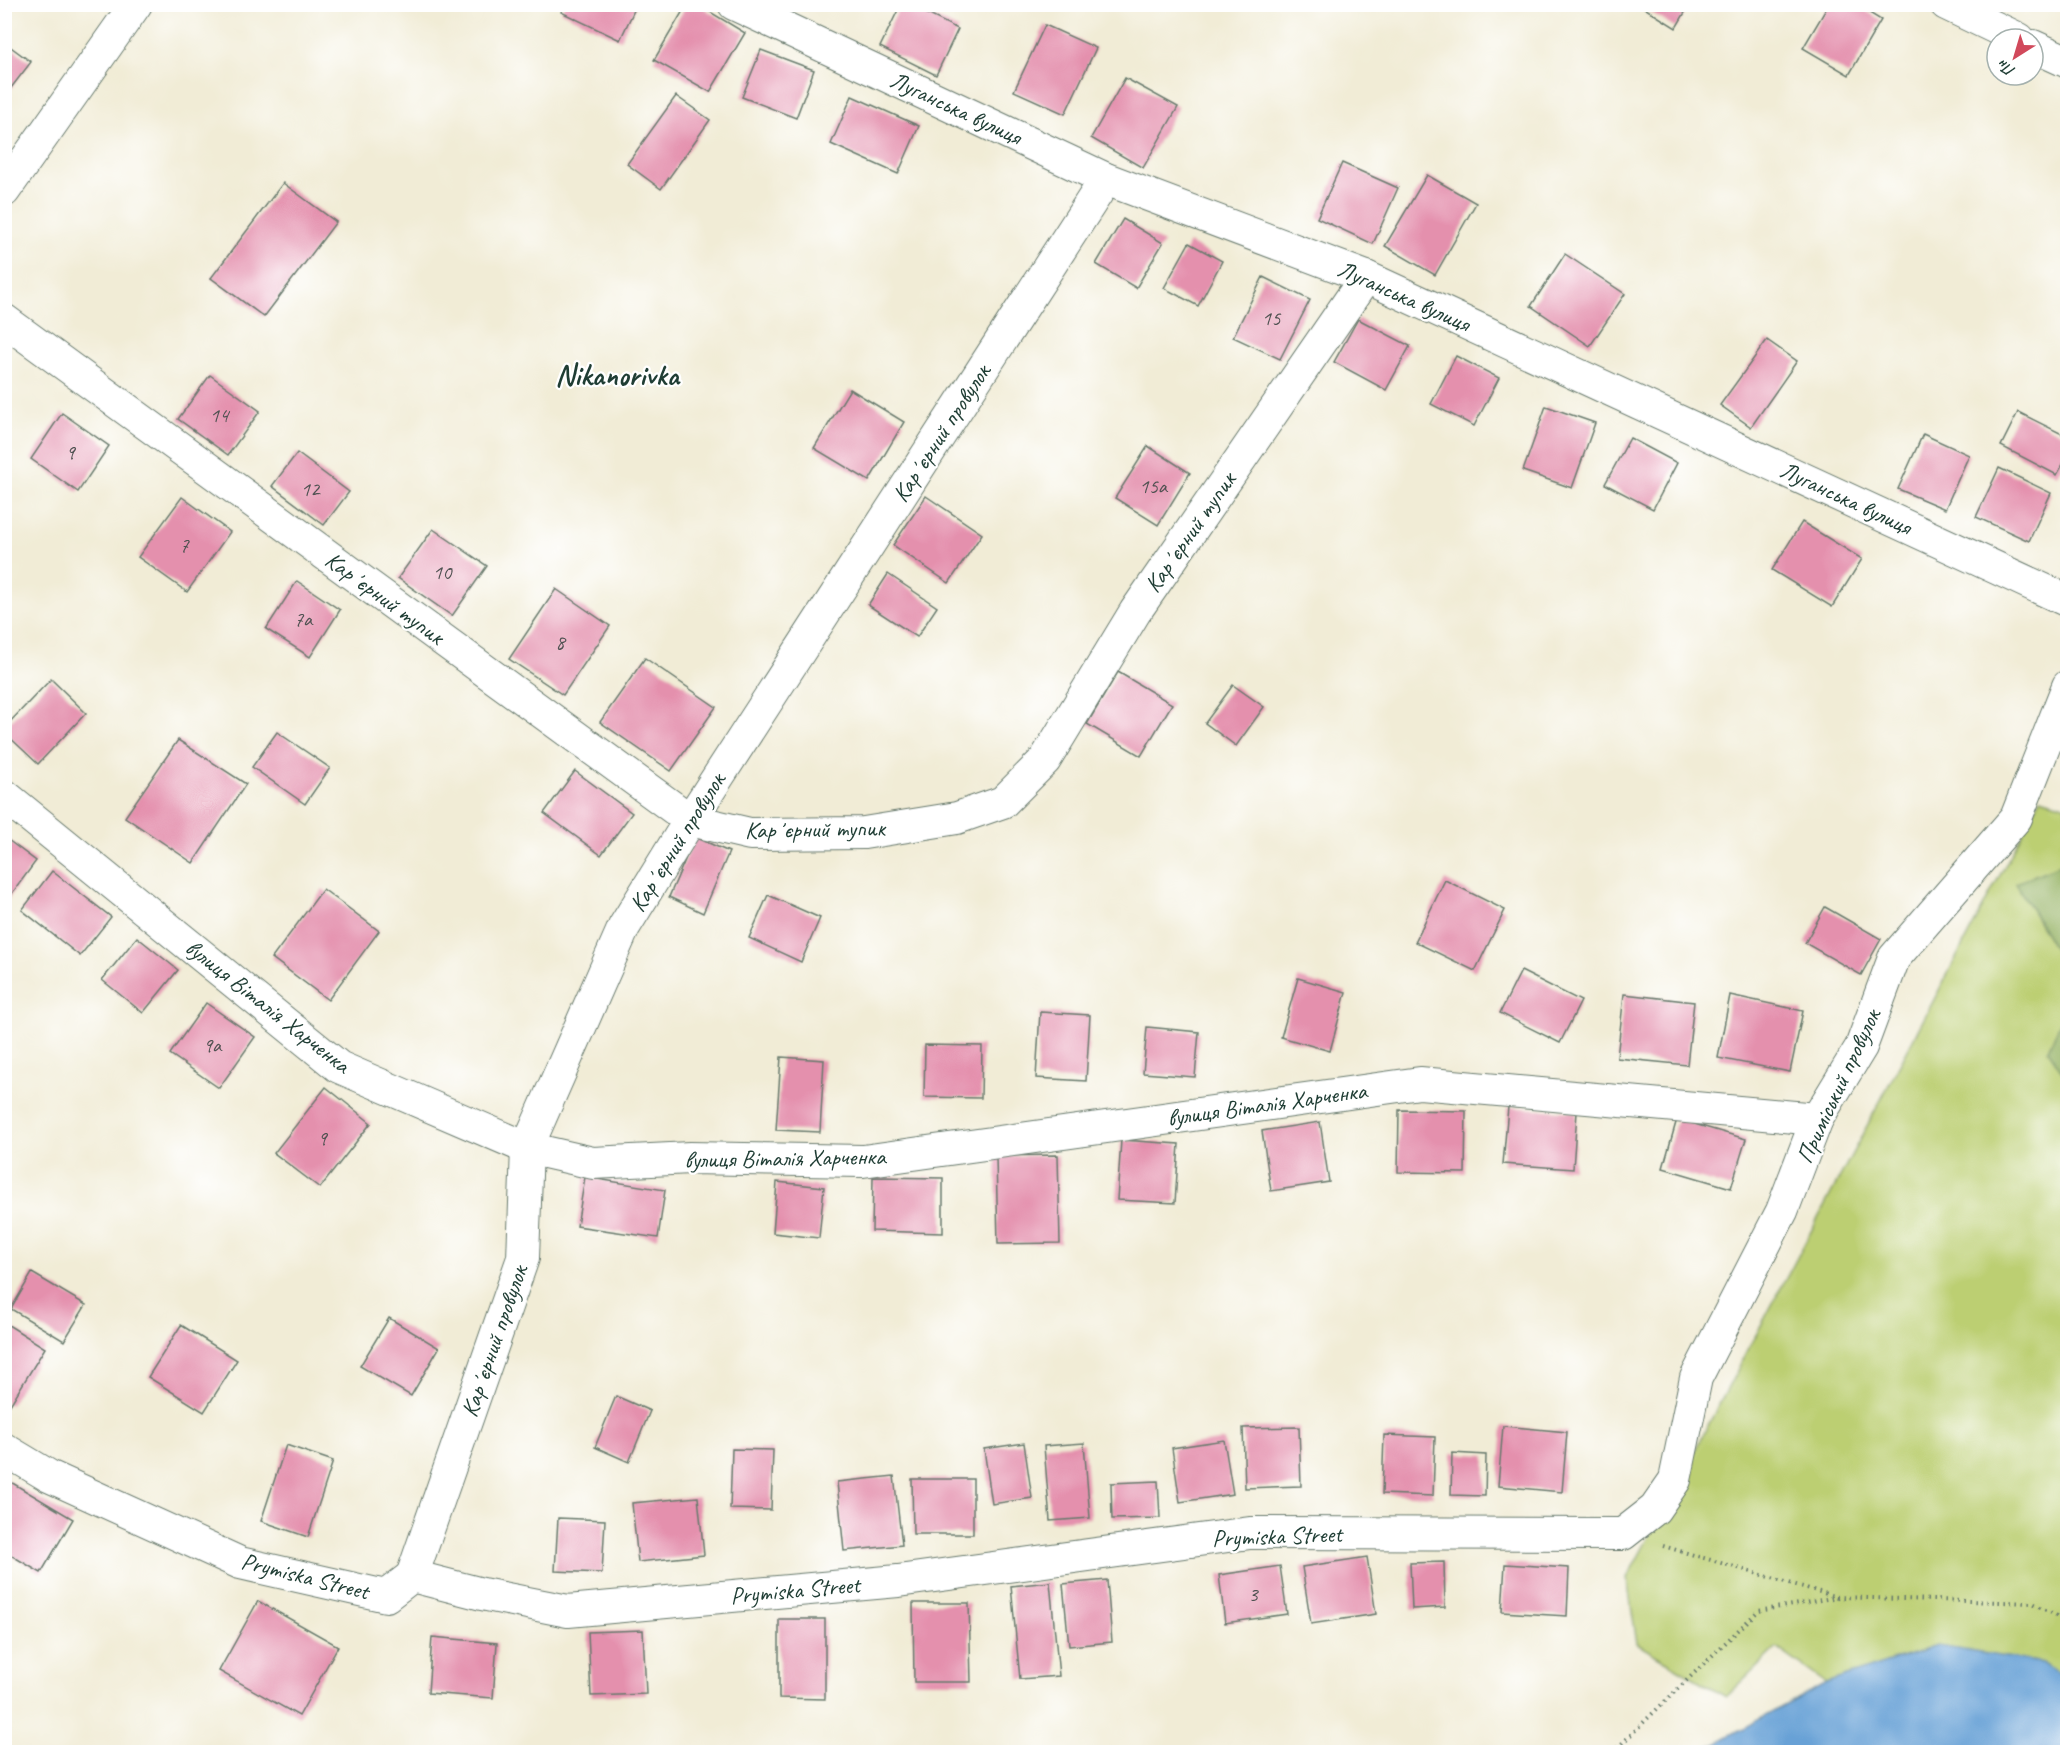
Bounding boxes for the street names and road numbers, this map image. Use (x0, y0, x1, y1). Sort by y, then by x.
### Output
street label: Луганська вулиця (885, 64, 1028, 152)
street label: Луганська вулиця (1333, 253, 1476, 339)
street label: Карʼєрний провулок (885, 357, 998, 508)
street label: Луганська вулиця (1775, 454, 1918, 542)
street label: Карʼєрний тупик (1137, 464, 1244, 598)
street label: Карʼєрний тупик (319, 545, 452, 653)
street label: Карʼєрний провулок (622, 765, 733, 917)
street label: Карʼєрний тупик (745, 813, 888, 845)
street label: вулиця Віталія Харченка (180, 932, 358, 1081)
street label: Приміський провулок (1789, 1002, 1888, 1168)
street label: вулиця Віталія Харченка (1165, 1075, 1370, 1133)
street label: вулиця Віталія Харченка (684, 1141, 887, 1175)
street label: Карʼєрний провулок (454, 1259, 535, 1421)
street label: Prymiska Street (1211, 1519, 1345, 1553)
street label: Prymiska Street (238, 1546, 374, 1607)
street label: Prymiska Street (729, 1569, 863, 1611)

